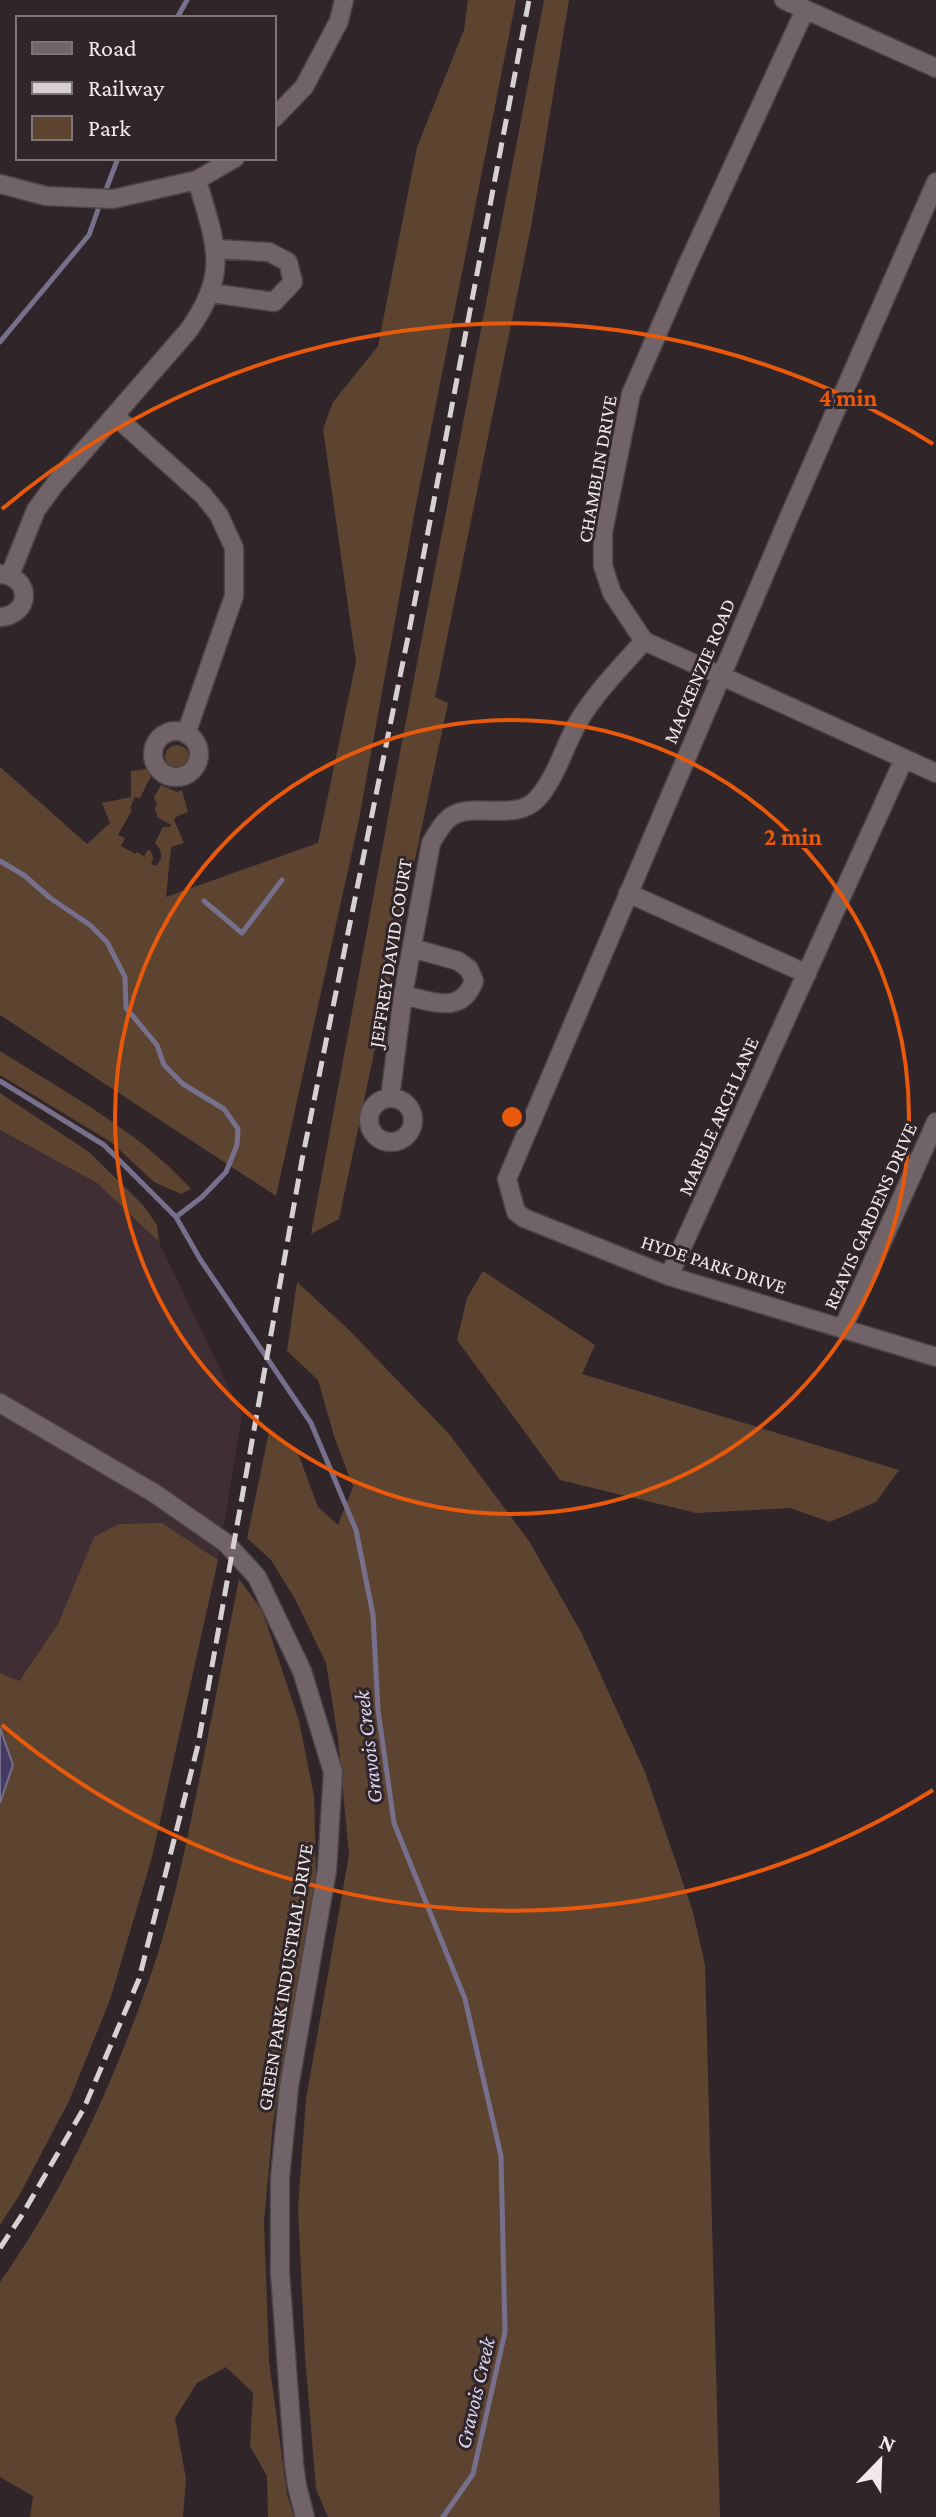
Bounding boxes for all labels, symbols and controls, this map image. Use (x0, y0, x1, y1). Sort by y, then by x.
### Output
legend (16, 16, 276, 160)
text: Road (88, 34, 137, 61)
text: Railway (88, 74, 165, 101)
text: Park (88, 114, 131, 141)
text: 4 min (819, 384, 878, 411)
street label: CHAMBLIN DRIVE (573, 393, 621, 545)
street label: MACKENZIE ROAD (659, 595, 739, 747)
text: 2 min (764, 823, 822, 850)
street label: JEFFREY DAVID COURT (364, 857, 417, 1051)
street label: MARBLE ARCH LANE (673, 1033, 763, 1199)
centre of rings (498, 1103, 526, 1131)
street label: REAVIS GARDENS DRIVE (819, 1119, 921, 1313)
street label: HYDE PARK DRIVE (639, 1230, 790, 1298)
water label: Gravois Creek (349, 1688, 387, 1805)
street label: GREEN PARK INDUSTRIAL DRIVE (253, 1842, 317, 2112)
water label: Gravois Creek (450, 2334, 500, 2451)
north arrow (840, 2421, 920, 2501)
text: N (876, 2429, 899, 2457)

